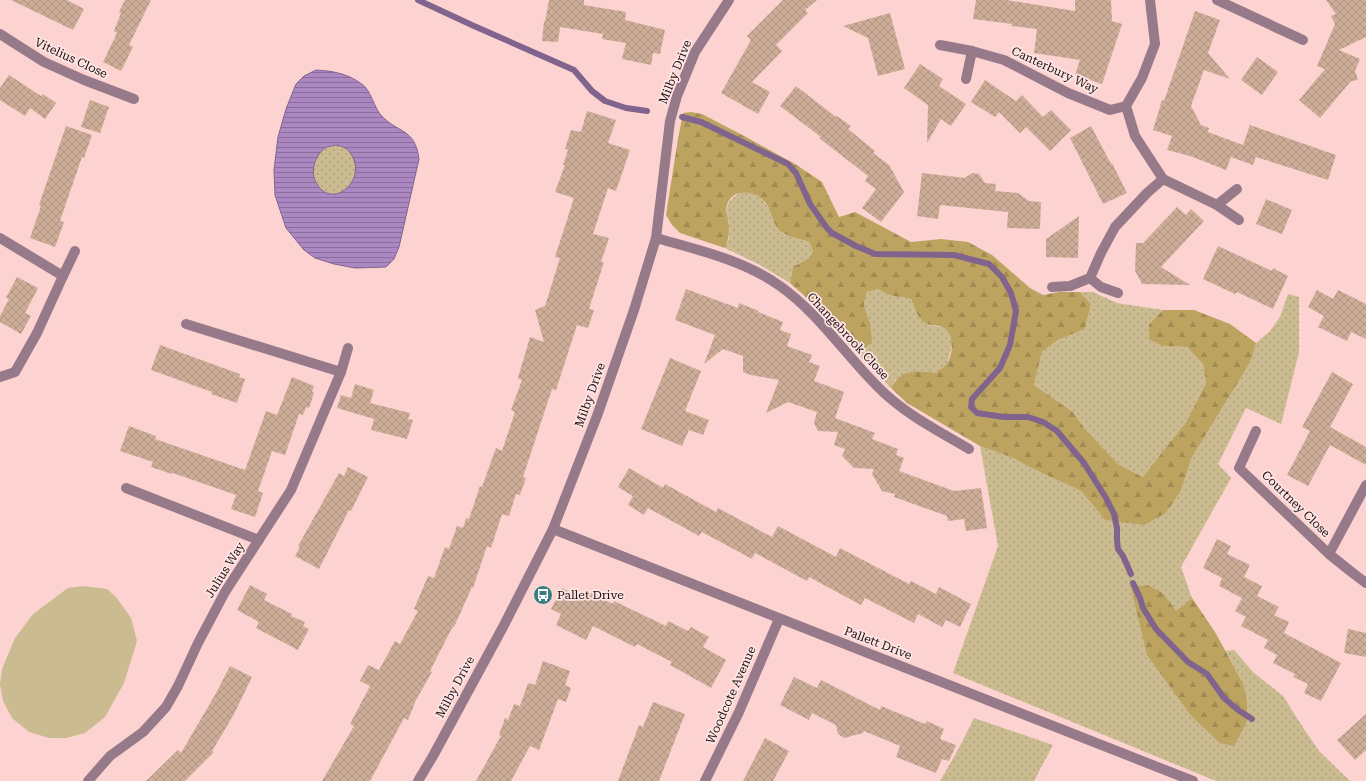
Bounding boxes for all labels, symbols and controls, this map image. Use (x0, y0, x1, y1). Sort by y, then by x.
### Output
street label: Vitelius Close (32, 35, 110, 81)
street label: Milby Drive (656, 38, 694, 106)
street label: Canterbury Way (1009, 44, 1101, 97)
street label: Changebrook Close (804, 290, 892, 383)
street label: Milby Drive (572, 360, 608, 429)
street label: Courtney Close (1259, 468, 1333, 540)
street label: Julius Way (202, 539, 248, 600)
bus stop icon: Pallet Drive (532, 584, 554, 606)
place label: Pallet Drive (557, 588, 624, 602)
street label: Pallett Drive (842, 624, 914, 662)
street label: Woodcote Avenue (703, 644, 759, 746)
street label: Milby Drive (433, 653, 477, 720)

